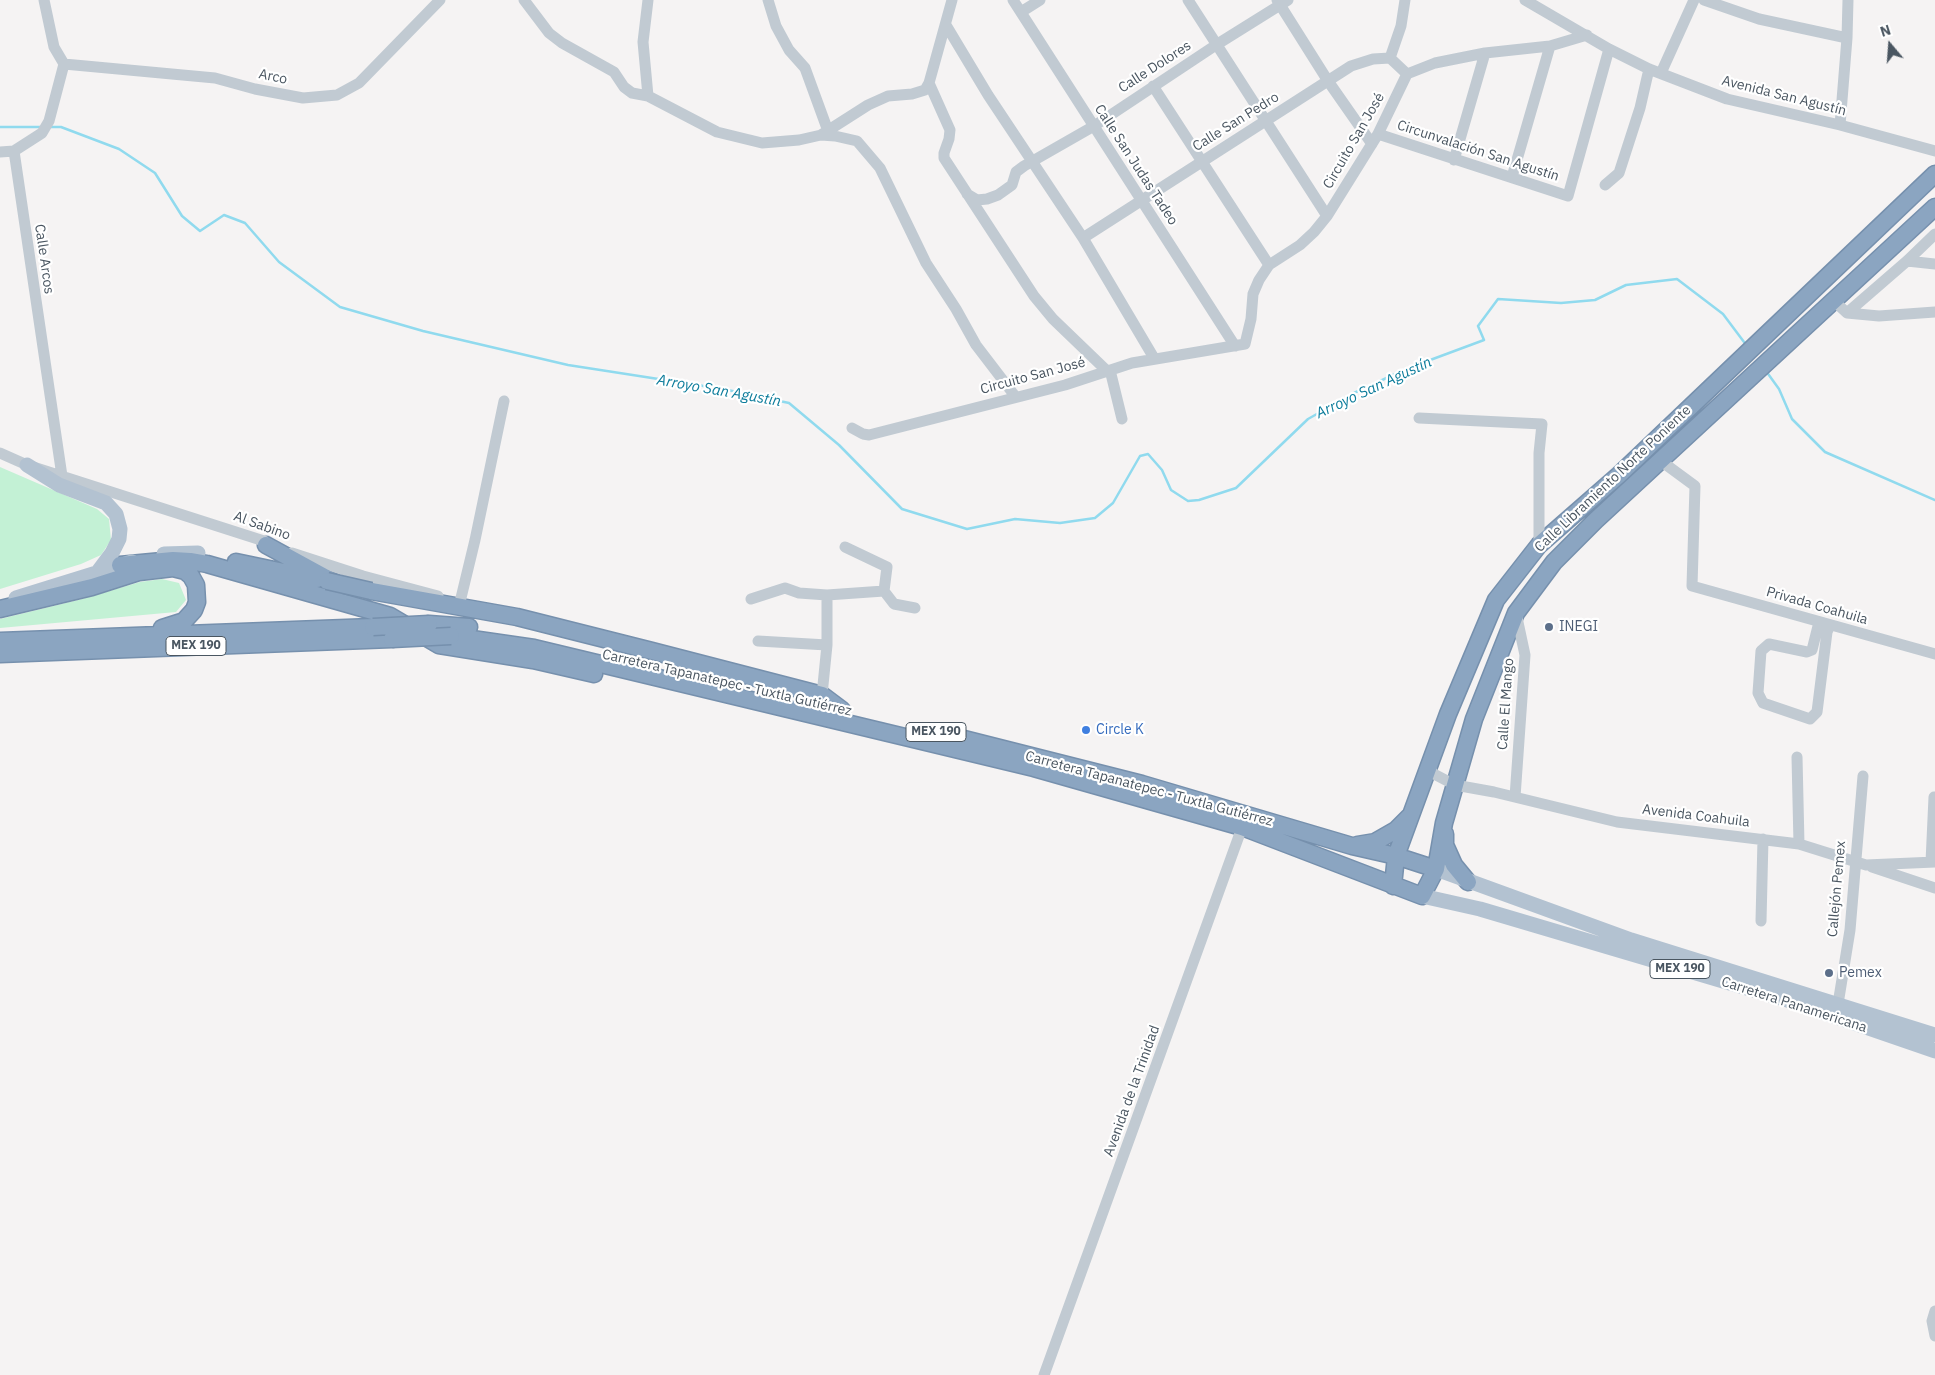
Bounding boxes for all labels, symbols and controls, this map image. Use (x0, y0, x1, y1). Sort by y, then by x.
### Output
north arrow (1865, 20, 1915, 70)
text: N (1878, 21, 1893, 41)
street label: Calle Dolores (1116, 37, 1194, 97)
street label: Arco (257, 66, 289, 88)
street label: Avenida San Agustín (1720, 72, 1848, 120)
street label: Calle San Pedro (1190, 89, 1282, 155)
street label: Circuito San José (1320, 90, 1388, 192)
street label: Calle San Judas Tadeo (1091, 101, 1181, 229)
street label: Circunvalación San Agustín (1395, 117, 1561, 185)
street label: Calle Arcos (31, 223, 57, 295)
water label: Arroyo San Agustín (1313, 353, 1435, 423)
street label: Circuito San José (979, 354, 1087, 398)
water label: Arroyo San Agustín (656, 371, 782, 411)
street label: Calle Libramiento Norte Poniente (1531, 402, 1695, 556)
street label: Al Sabino (231, 508, 293, 544)
street label: Privada Coahuila (1764, 583, 1870, 629)
place label: INEGI (1559, 619, 1598, 635)
marker: INEGI (1543, 621, 1555, 633)
road number: MEX 190 (166, 636, 226, 656)
street label: Carretera Tapanatepec - Tuxtla Gutiérrez (601, 646, 853, 720)
street label: Calle El Mango (1494, 658, 1518, 750)
road number: MEX 190 (906, 722, 966, 742)
place label: Circle K (1096, 722, 1144, 738)
marker: Circle K (1080, 724, 1092, 736)
street label: Carretera Tapanatepec - Tuxtla Gutiérrez (1023, 748, 1275, 830)
street label: Avenida Coahuila (1641, 801, 1751, 831)
street label: Callejón Pemex (1824, 840, 1850, 938)
road number: MEX 190 (1650, 960, 1710, 979)
place label: Pemex (1839, 965, 1882, 981)
marker: Pemex (1823, 967, 1835, 979)
street label: Carretera Panamericana (1719, 973, 1869, 1037)
street label: Avenida de la Trinidad (1100, 1023, 1164, 1159)

